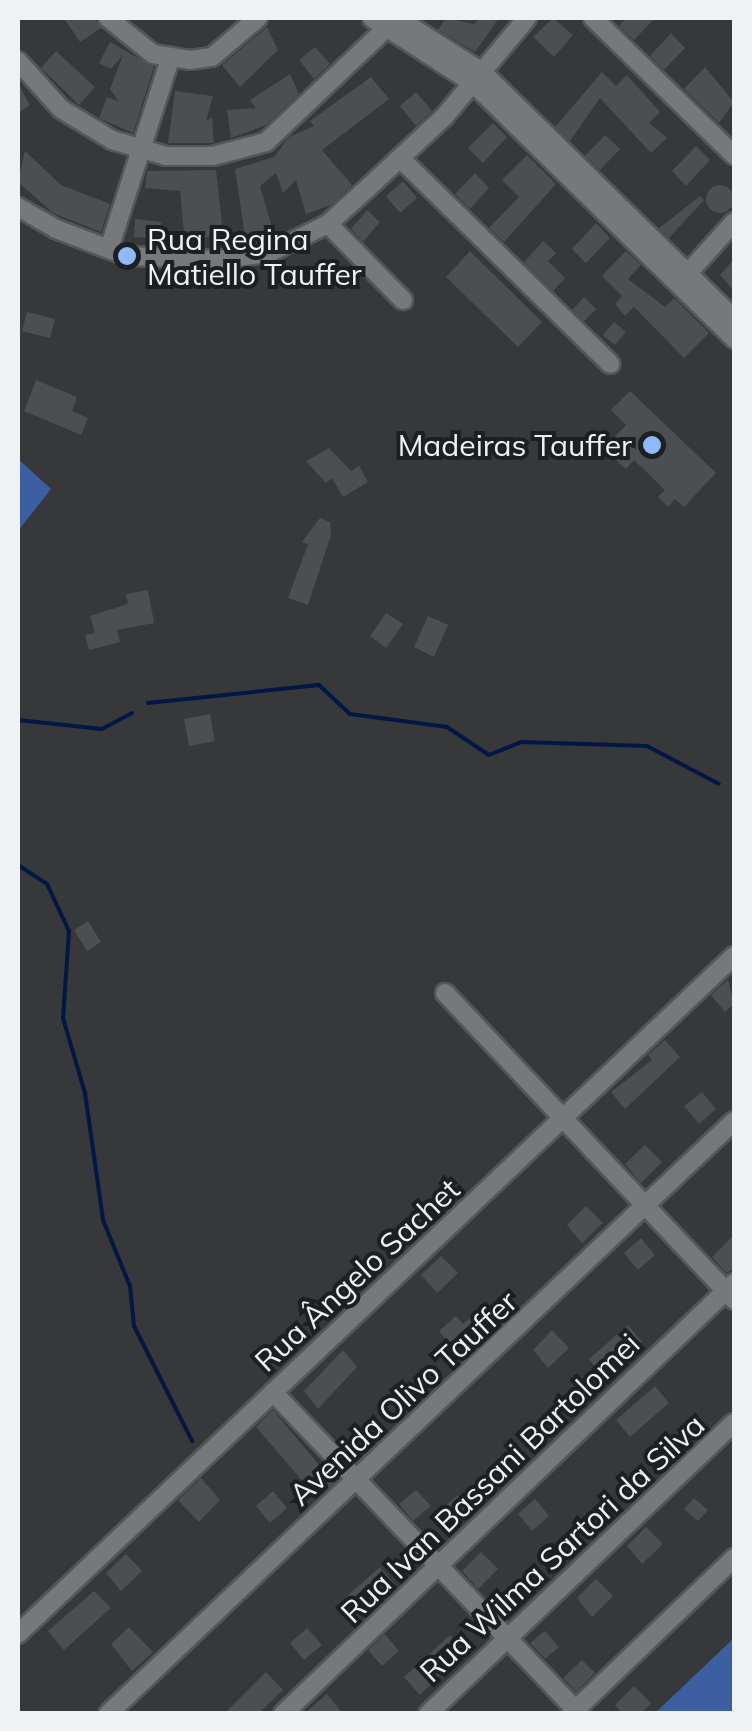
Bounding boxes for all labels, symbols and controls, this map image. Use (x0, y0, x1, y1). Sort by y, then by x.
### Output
place label: Rua Regina Matiello Tauffer (147, 221, 362, 292)
marker: Rua Regina Matiello Tauffer (116, 245, 138, 267)
place label: Madeiras Tauffer (398, 427, 632, 463)
marker: Madeiras Tauffer (641, 434, 663, 456)
street label: Rua Ângelo Sachet (247, 1171, 467, 1379)
street label: Avenida Olivo Tauffer (282, 1283, 524, 1513)
street label: Rua Ivan Bassani Bartolomei (333, 1326, 647, 1630)
street label: Rua Wilma Sartori da Silva (412, 1407, 712, 1689)

